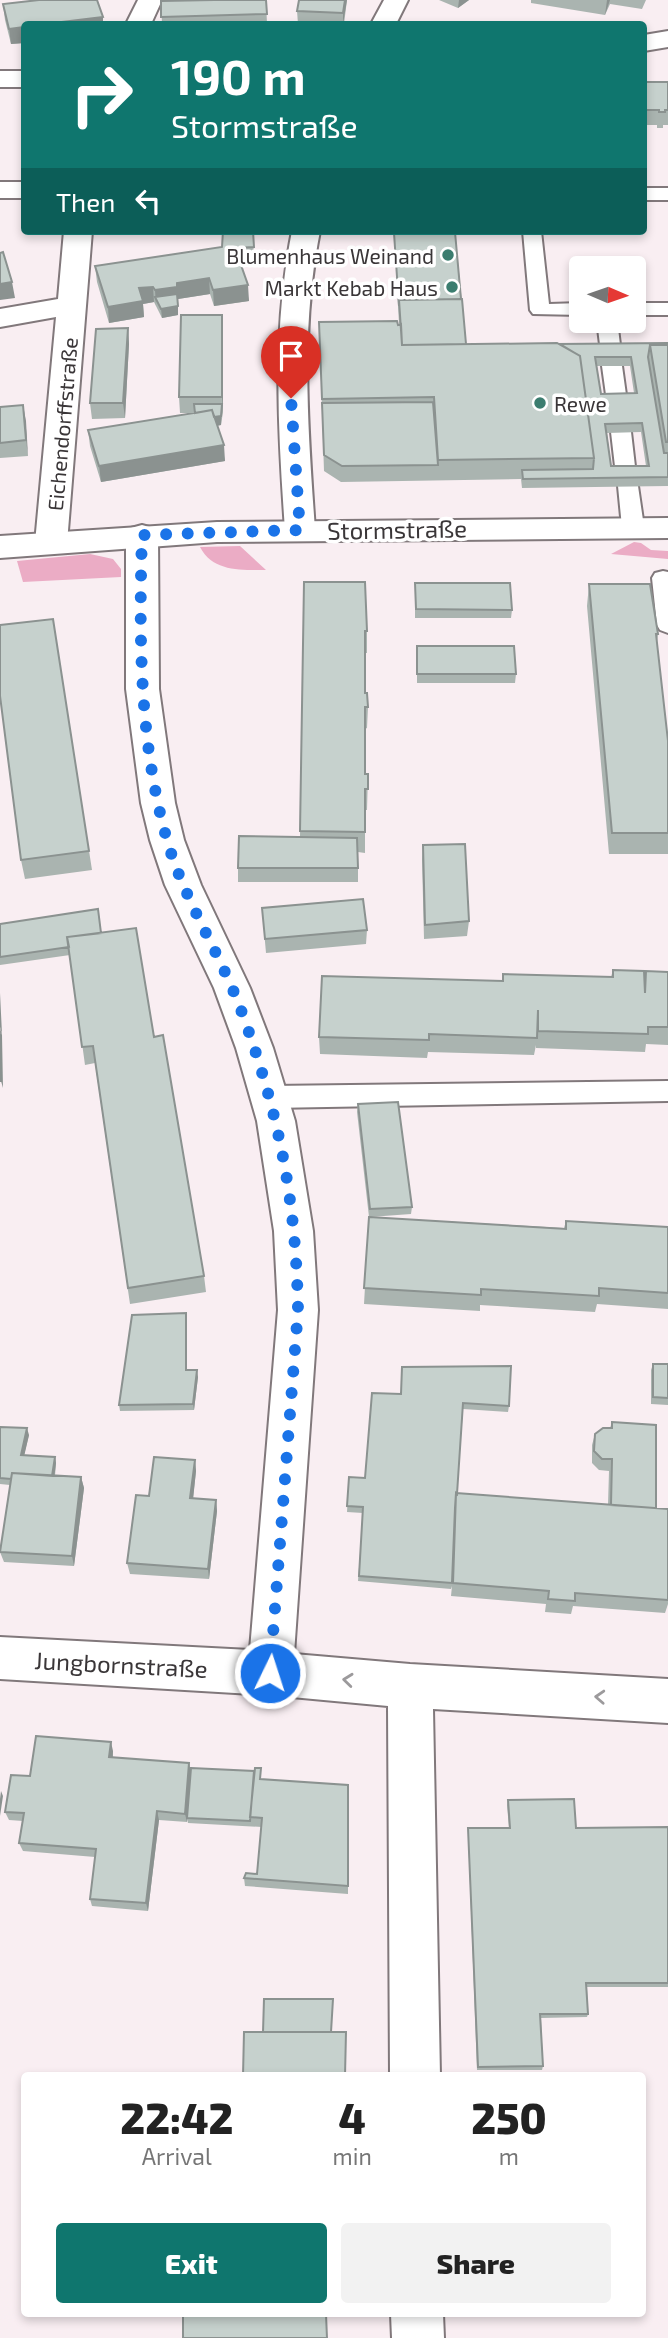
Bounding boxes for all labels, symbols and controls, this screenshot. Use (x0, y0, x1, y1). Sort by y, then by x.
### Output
text: 190 m (171, 46, 306, 105)
icon: right (56, 49, 147, 140)
text: Stormstraße (171, 106, 358, 144)
icon: left (129, 182, 167, 220)
text: Then (56, 186, 115, 217)
place label: Blumenhaus Weinand (226, 243, 434, 268)
marker: Blumenhaus Weinand (440, 247, 456, 263)
north arrow (569, 256, 646, 332)
map controls (569, 256, 646, 333)
place label: Markt Kebab Haus (264, 275, 438, 300)
marker: Markt Kebab Haus (444, 279, 460, 295)
pin (261, 326, 321, 398)
street label: Eichendorffstraße (42, 336, 82, 512)
icon: arrive (272, 337, 310, 375)
place label: Rewe (554, 391, 607, 416)
marker: Rewe (532, 395, 548, 411)
street label: Stormstraße (327, 513, 467, 545)
position arrow (233, 1636, 307, 1710)
street label: Jungbornstraße (34, 1645, 208, 1683)
one-way arrow (343, 1673, 354, 1688)
one-way arrow (594, 1690, 605, 1705)
text: 22:42 (120, 2092, 233, 2142)
text: 4 (339, 2092, 366, 2142)
text: 250 (471, 2092, 547, 2142)
text: Arrival (142, 2142, 212, 2170)
text: min (333, 2142, 372, 2170)
text: m (499, 2142, 519, 2170)
button: Exit (56, 2223, 327, 2303)
button: Share (341, 2223, 611, 2303)

